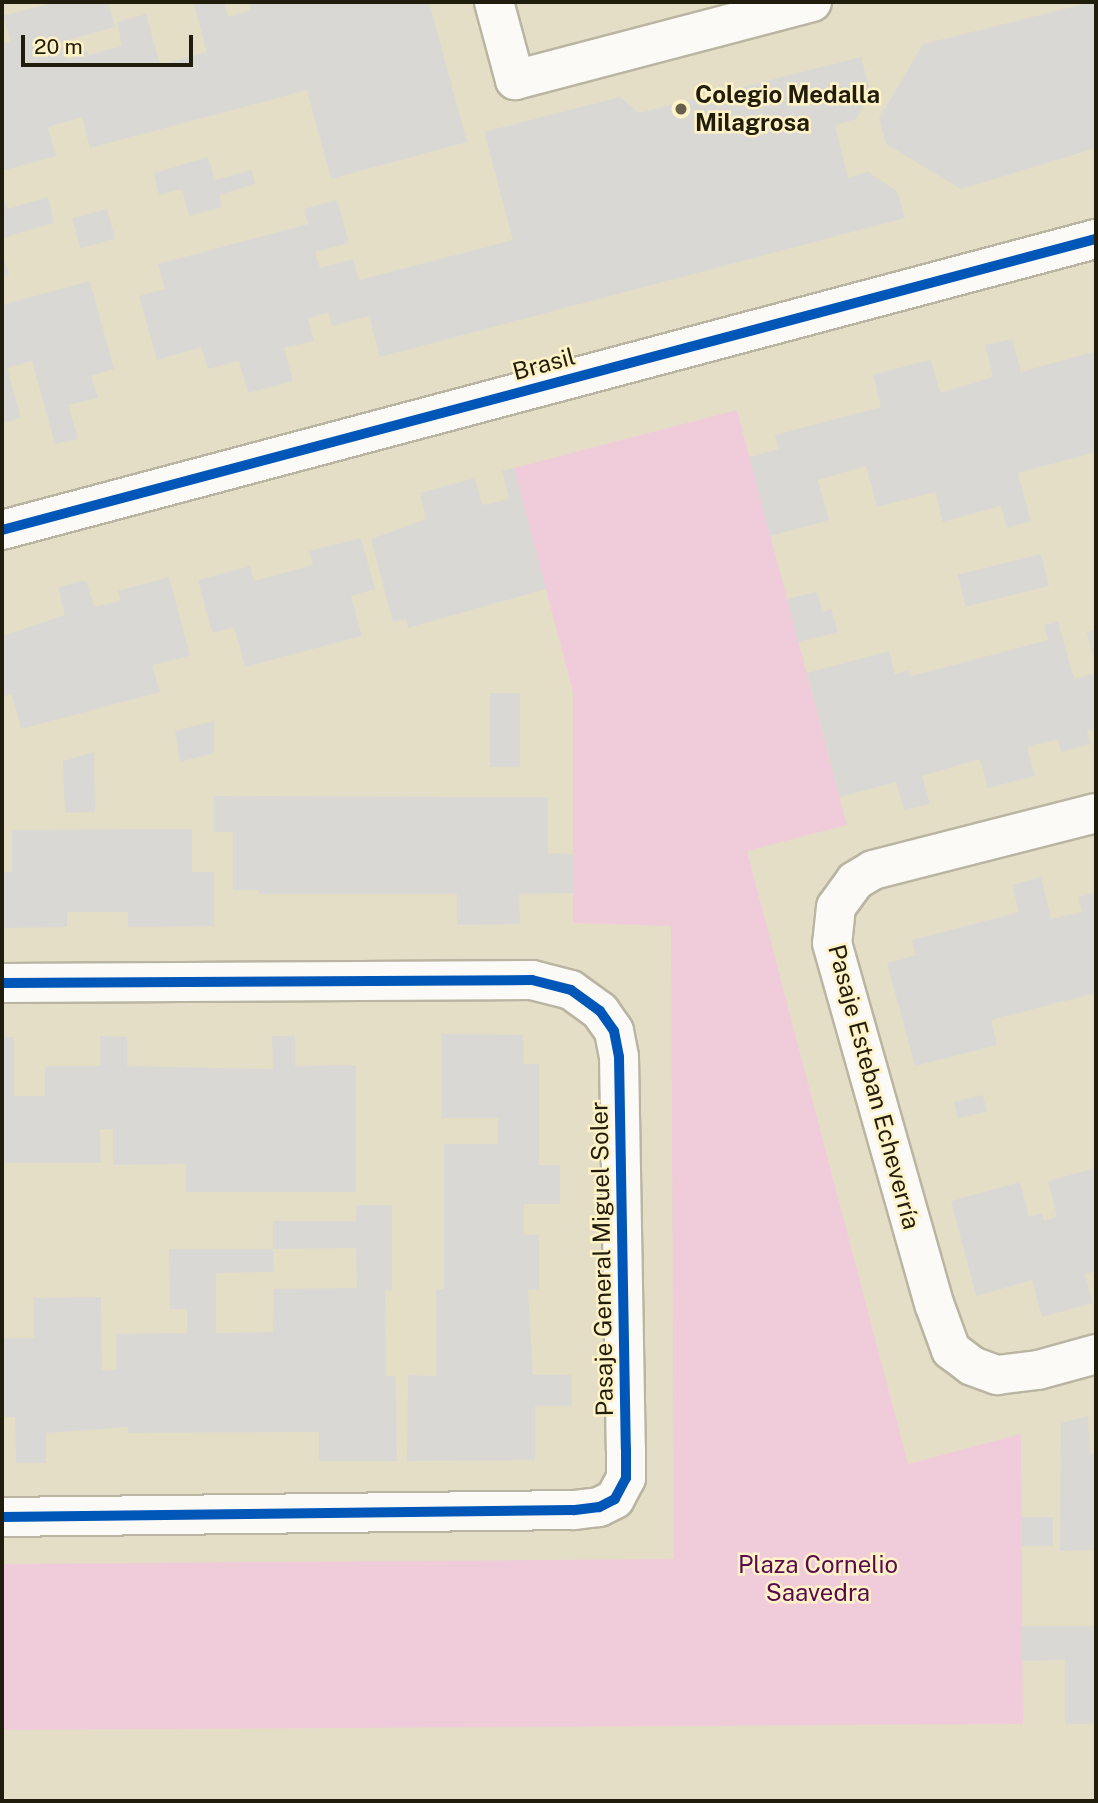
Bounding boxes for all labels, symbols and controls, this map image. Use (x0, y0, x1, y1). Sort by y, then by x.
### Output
scale bar (24, 21, 196, 65)
text: 20 m (34, 34, 83, 59)
place label: Colegio Medalla Milagrosa (695, 81, 880, 137)
marker: Colegio Medalla Milagrosa (673, 101, 689, 117)
street label: Brasil (510, 342, 578, 386)
street label: Pasaje Esteban Echeverría (822, 941, 926, 1233)
street label: Pasaje General Miguel Soler (585, 1101, 619, 1417)
park label: Plaza Cornelio Saavedra (738, 1551, 898, 1607)

